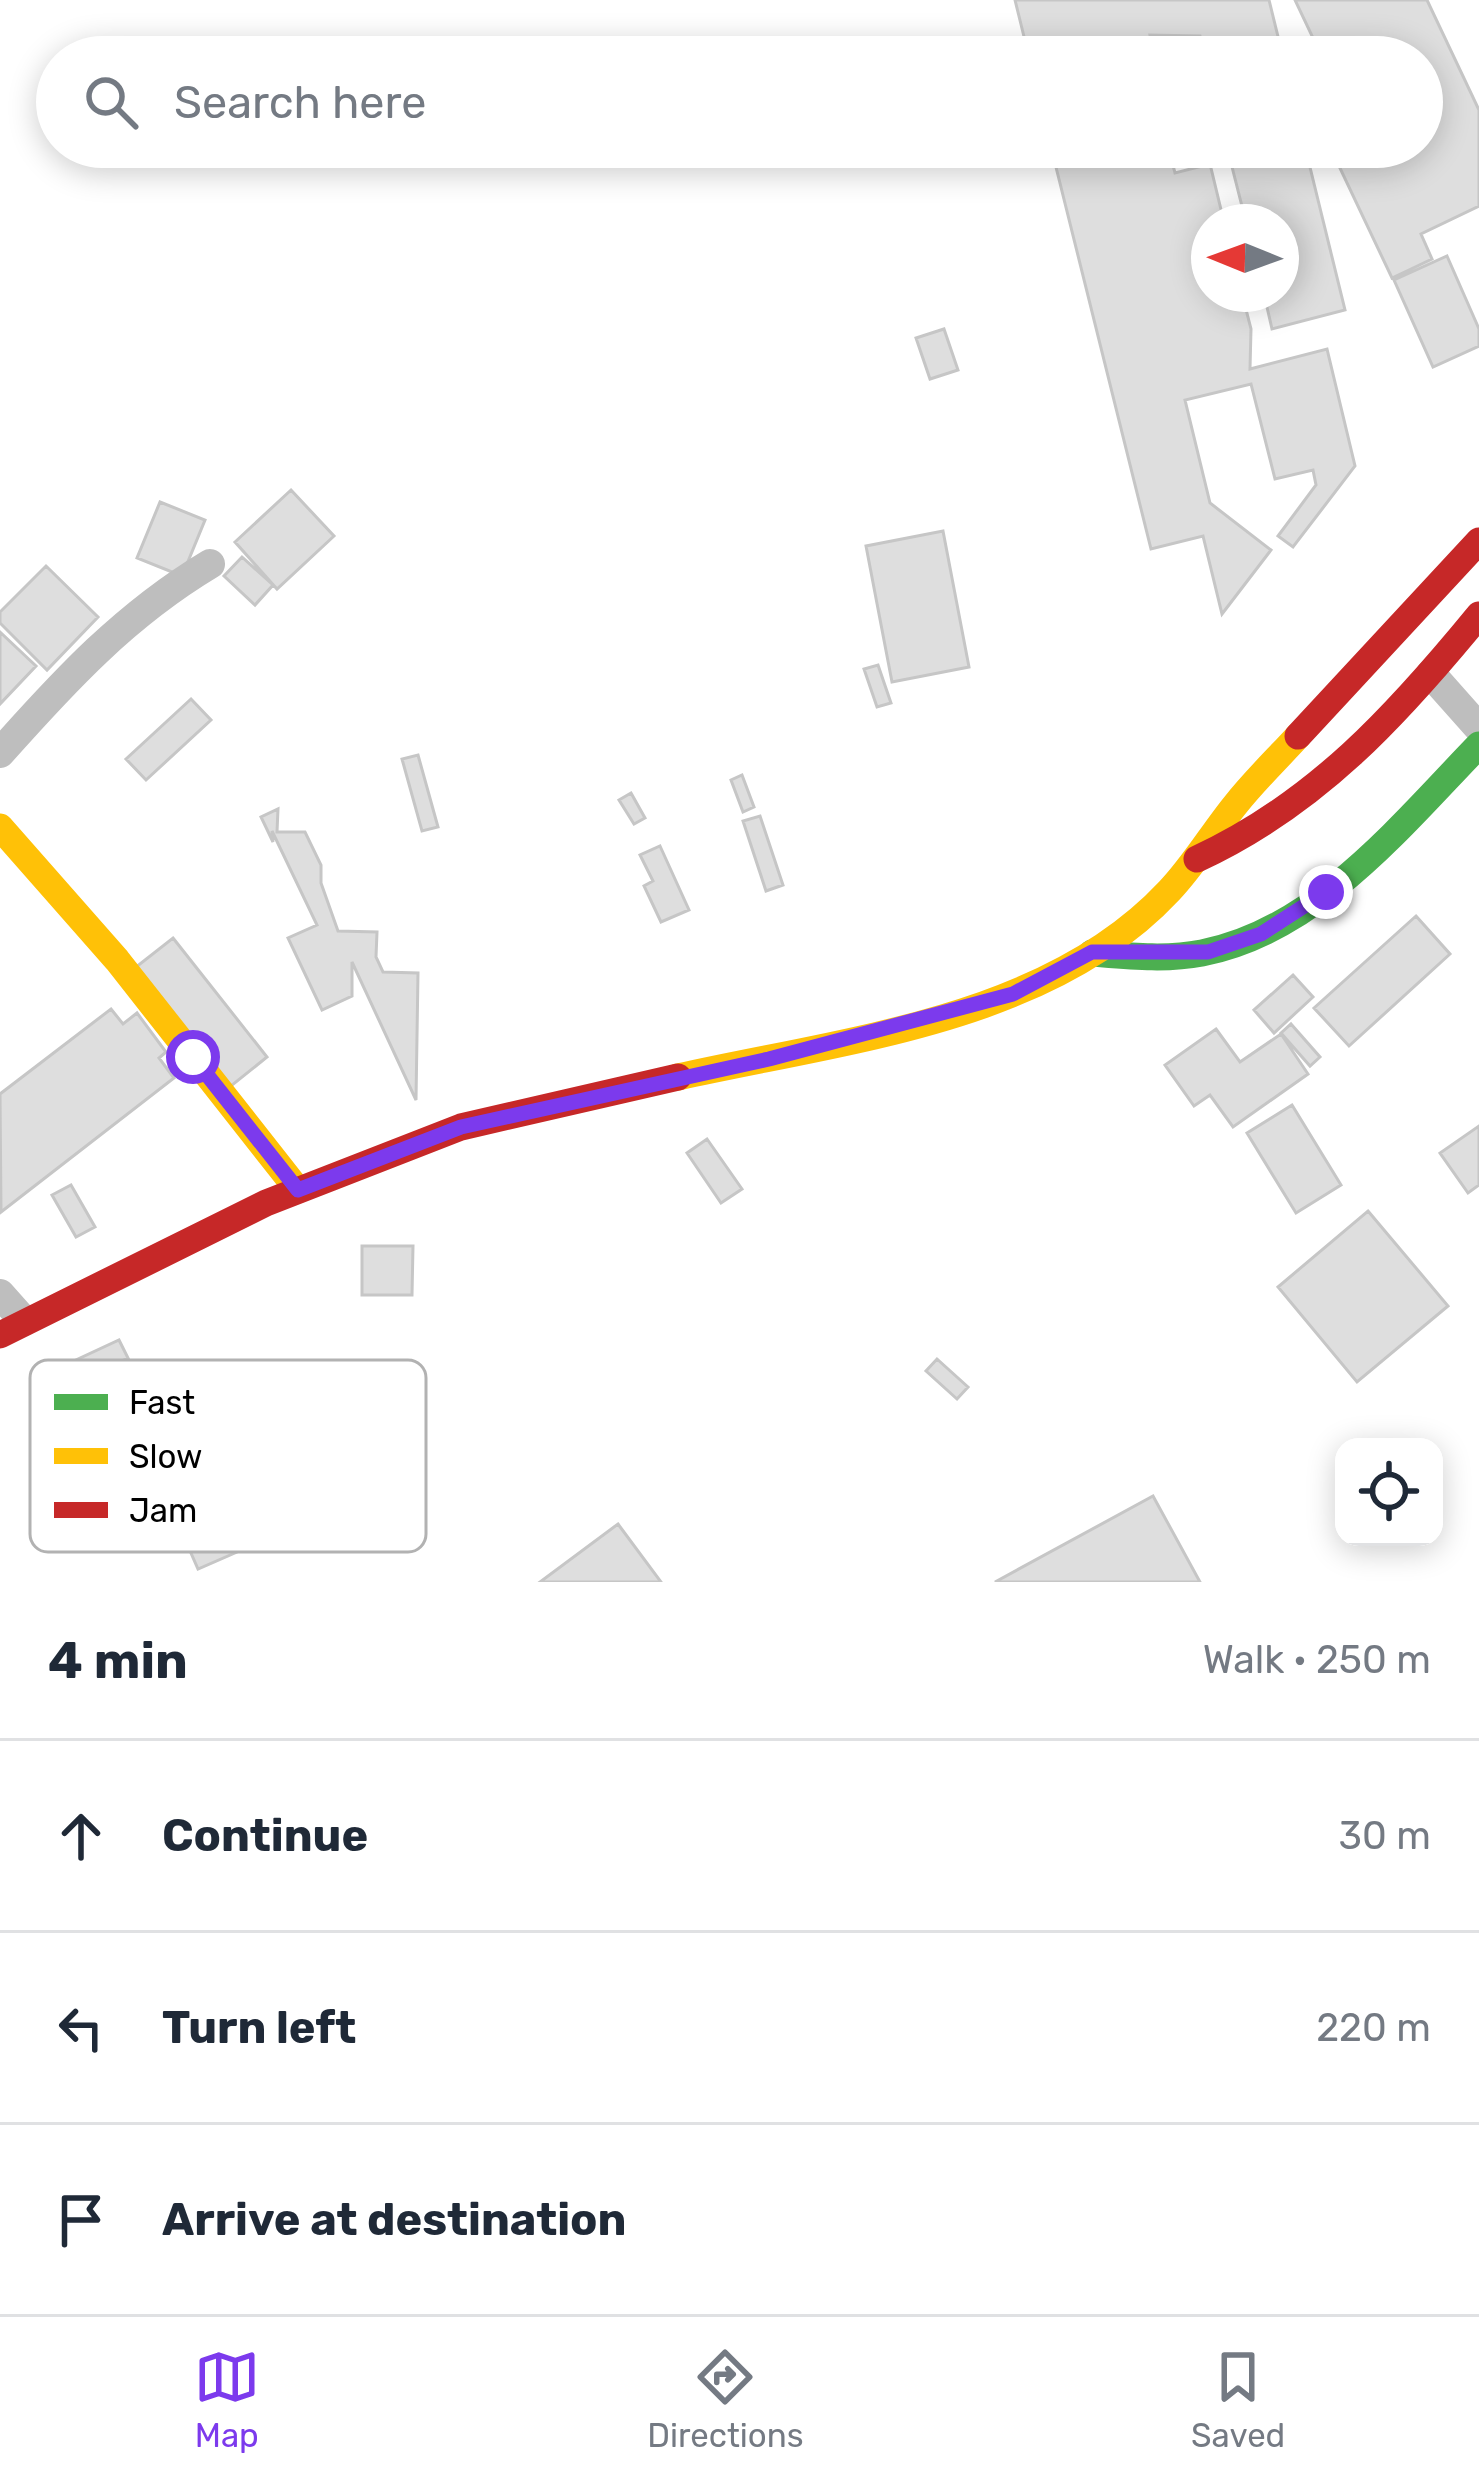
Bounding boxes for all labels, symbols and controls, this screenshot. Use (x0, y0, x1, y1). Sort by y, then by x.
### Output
search box (36, 36, 1443, 168)
icon: search (78, 69, 144, 135)
text: Search here (174, 76, 426, 129)
north arrow (1191, 204, 1299, 312)
route end (1299, 865, 1353, 919)
route start (166, 1030, 220, 1084)
legend (30, 1360, 426, 1552)
text: Fast (129, 1383, 195, 1422)
text: Slow (129, 1437, 203, 1476)
map controls (1335, 1438, 1443, 1546)
button: locate (1335, 1438, 1443, 1546)
text: Jam (129, 1491, 197, 1530)
text: 4 min (48, 1630, 188, 1691)
text: Walk · 250 m (1203, 1637, 1431, 1683)
icon: ahead (48, 1803, 114, 1869)
text: Continue (162, 1809, 368, 1862)
text: 30 m (1339, 1813, 1431, 1859)
icon: left (48, 1995, 114, 2061)
text: Turn left (162, 2001, 356, 2054)
text: 220 m (1316, 2005, 1431, 2051)
icon: arrive (48, 2187, 114, 2253)
text: Arrive at destination (162, 2193, 627, 2246)
tab: Map (194, 2344, 260, 2455)
tab: Directions (647, 2344, 804, 2455)
tab: Saved (1191, 2344, 1285, 2455)

